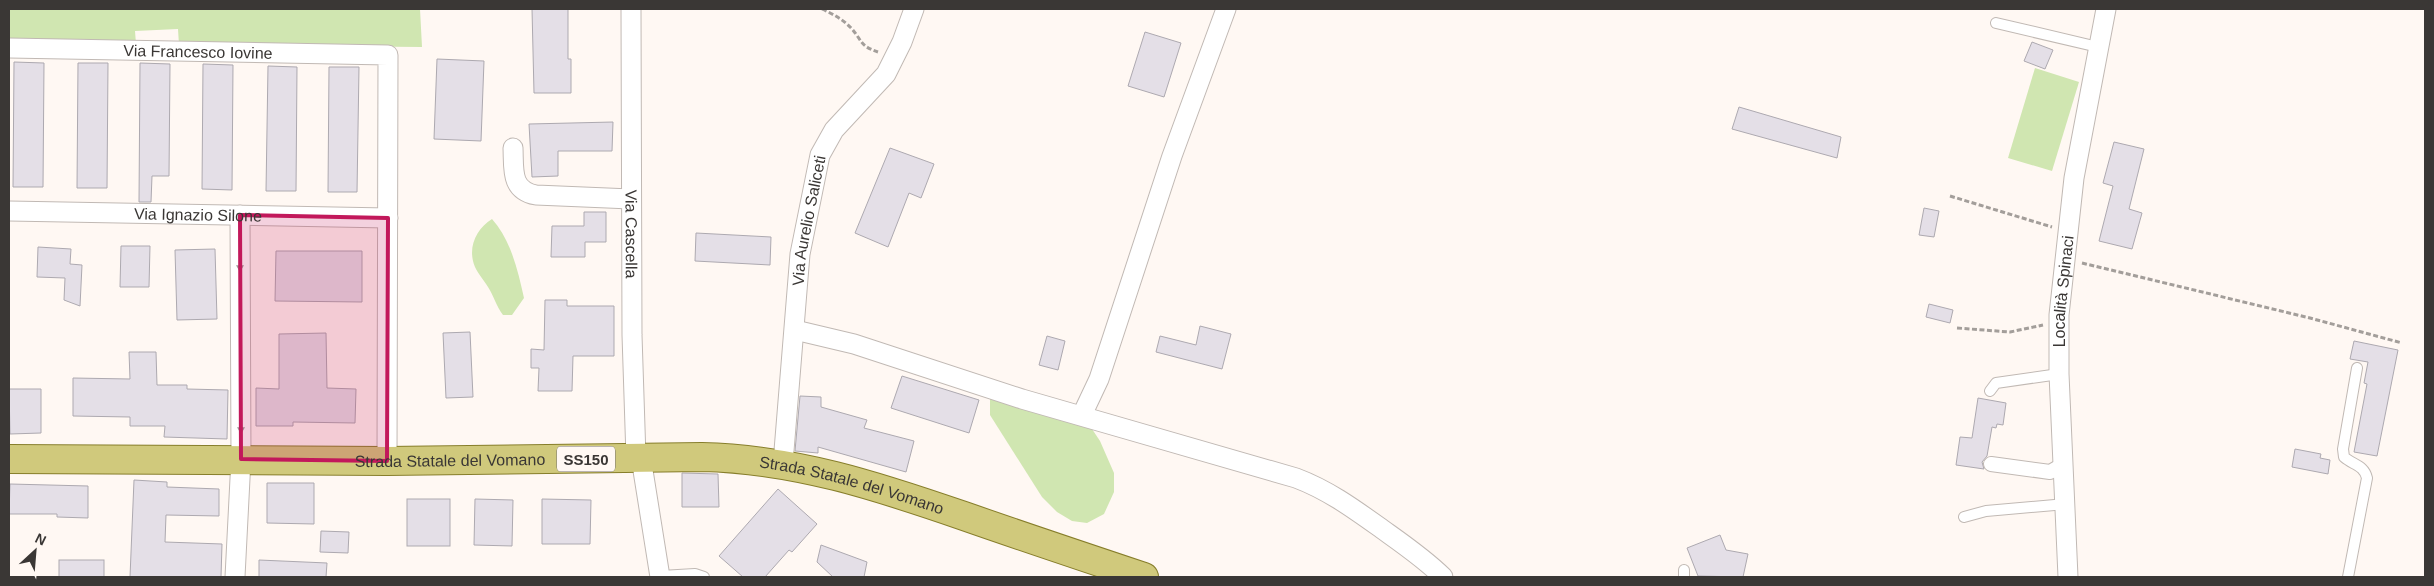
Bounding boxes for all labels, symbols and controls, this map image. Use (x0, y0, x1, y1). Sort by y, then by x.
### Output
street label: Via Francesco Iovine (123, 42, 273, 61)
street label: Via Aurelio Saliceti (789, 154, 828, 286)
street label: Via Cascella (623, 190, 640, 278)
street label: Via Ignazio Silone (134, 205, 262, 224)
street label: Località Spinaci (2051, 235, 2076, 347)
one-way arrow (237, 256, 245, 272)
one-way arrow (237, 418, 245, 434)
road number: SS150 (557, 446, 615, 472)
street label: Strada Statale del Vomano (355, 450, 545, 470)
street label: Strada Statale del Vomano (758, 453, 946, 517)
north arrow (10, 526, 60, 576)
text: N (33, 530, 49, 549)

